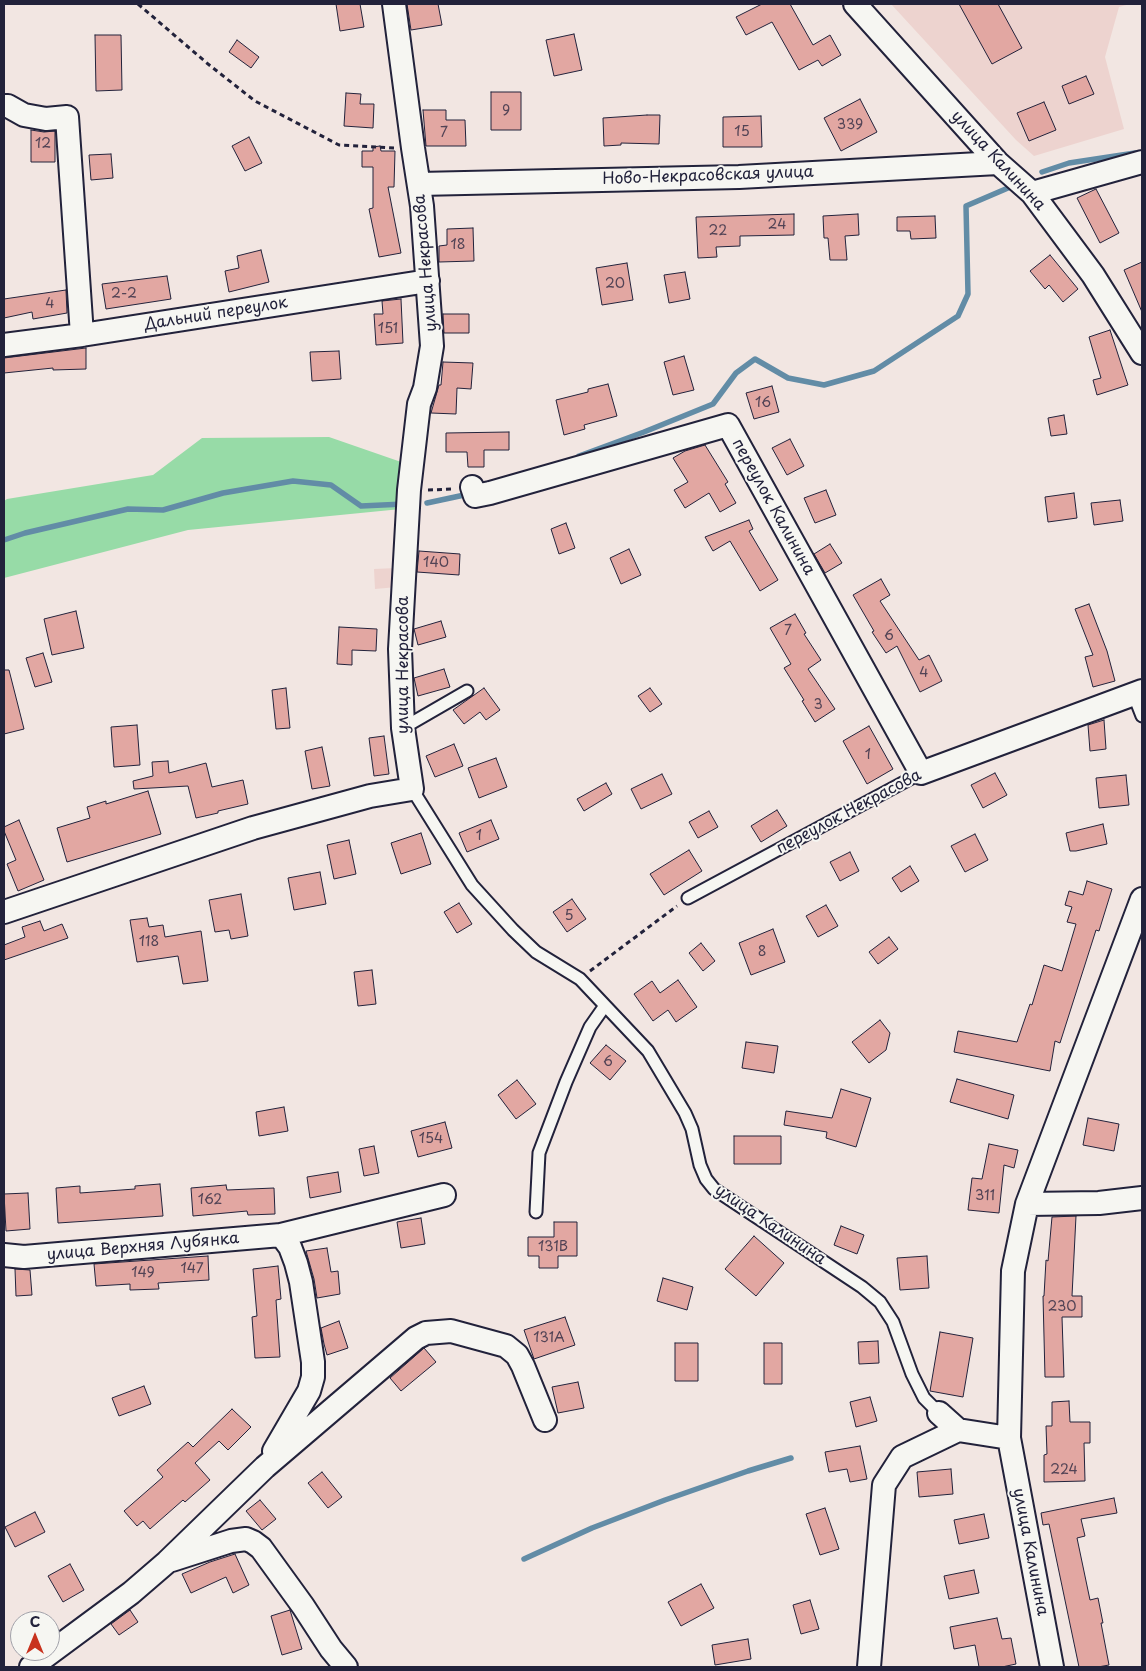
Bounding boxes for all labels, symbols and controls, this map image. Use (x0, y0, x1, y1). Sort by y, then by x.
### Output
house number: 9 (502, 103, 510, 119)
street label: улица Калинина (947, 107, 1049, 215)
house number: 339 (837, 117, 863, 133)
house number: 15 (734, 124, 750, 140)
house number: 7 (440, 125, 448, 141)
house number: 12 (35, 136, 51, 152)
street label: Ново-Некрасовская улица (602, 163, 814, 189)
street label: улица Некрасова (410, 194, 442, 332)
house number: 24 (768, 217, 786, 233)
house number: 22 (709, 223, 727, 239)
house number: 18 (450, 237, 466, 253)
house number: 20 (605, 276, 625, 292)
house number: 2-2 (111, 286, 137, 302)
street label: Дальний переулок (143, 293, 289, 335)
house number: 4 (45, 296, 55, 312)
house number: 151 (378, 321, 398, 337)
house number: 16 (755, 395, 771, 411)
street label: переулок Калинина (727, 435, 819, 579)
house number: 140 (423, 555, 449, 571)
street label: улица Некрасова (394, 596, 414, 734)
house number: 7 (784, 623, 792, 639)
house number: 6 (884, 628, 894, 644)
house number: 4 (919, 665, 929, 681)
house number: 3 (813, 697, 823, 713)
house number: 1 (865, 747, 871, 763)
street label: переулок Некрасова (773, 766, 925, 858)
house number: 1 (476, 828, 482, 844)
house number: 5 (564, 908, 574, 924)
house number: 118 (139, 934, 159, 950)
house number: 8 (758, 944, 766, 960)
house number: 6 (603, 1054, 613, 1070)
house number: 154 (419, 1131, 443, 1147)
street label: улица Калинина (711, 1181, 829, 1269)
house number: 311 (975, 1188, 995, 1204)
house number: 162 (198, 1192, 222, 1208)
street label: улица Верхняя Лубянка (46, 1229, 240, 1265)
house number: 131В (538, 1239, 568, 1255)
house number: 147 (180, 1261, 204, 1277)
house number: 149 (131, 1265, 155, 1281)
house number: 230 (1047, 1299, 1077, 1315)
house number: 131А (533, 1330, 565, 1346)
house number: 224 (1050, 1462, 1078, 1478)
street label: улица Калинина (1008, 1487, 1052, 1617)
north arrow (10, 1611, 60, 1661)
text: С (30, 1611, 40, 1632)

